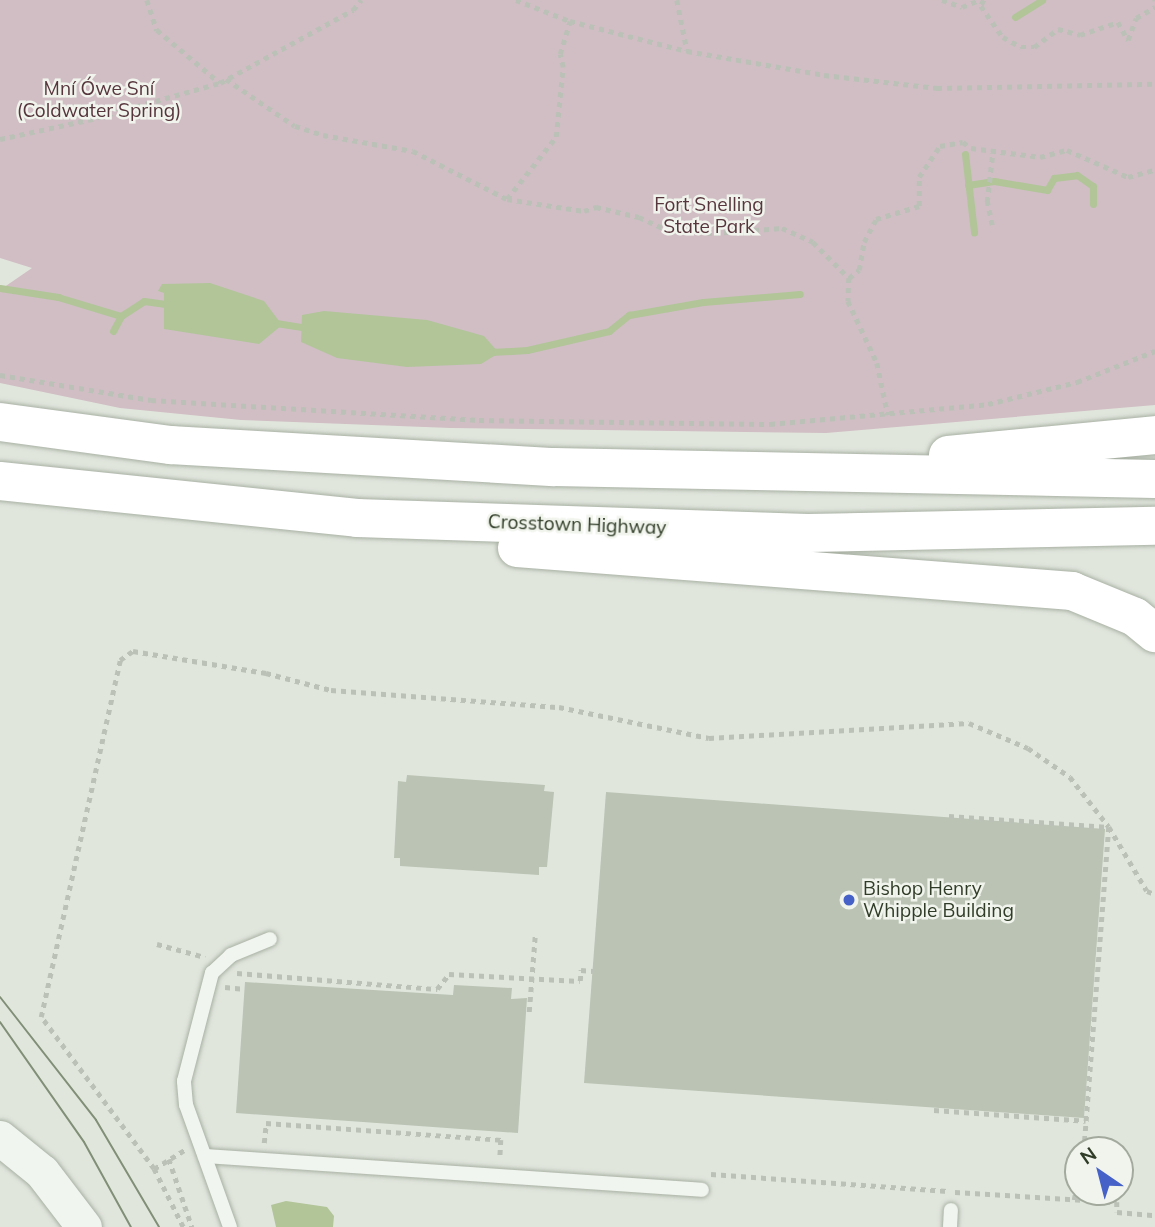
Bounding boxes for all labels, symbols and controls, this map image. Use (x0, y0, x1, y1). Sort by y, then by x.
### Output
park label: Mní Ówe Sní (Coldwater Spring) (17, 78, 181, 122)
park label: Fort Snelling State Park (654, 194, 764, 238)
street label: Crosstown Highway (487, 510, 667, 540)
place label: Bishop Henry Whipple Building (863, 878, 1014, 922)
marker: Bishop Henry Whipple Building (841, 892, 857, 908)
north arrow (1064, 1136, 1134, 1206)
text: N (1075, 1141, 1101, 1169)

